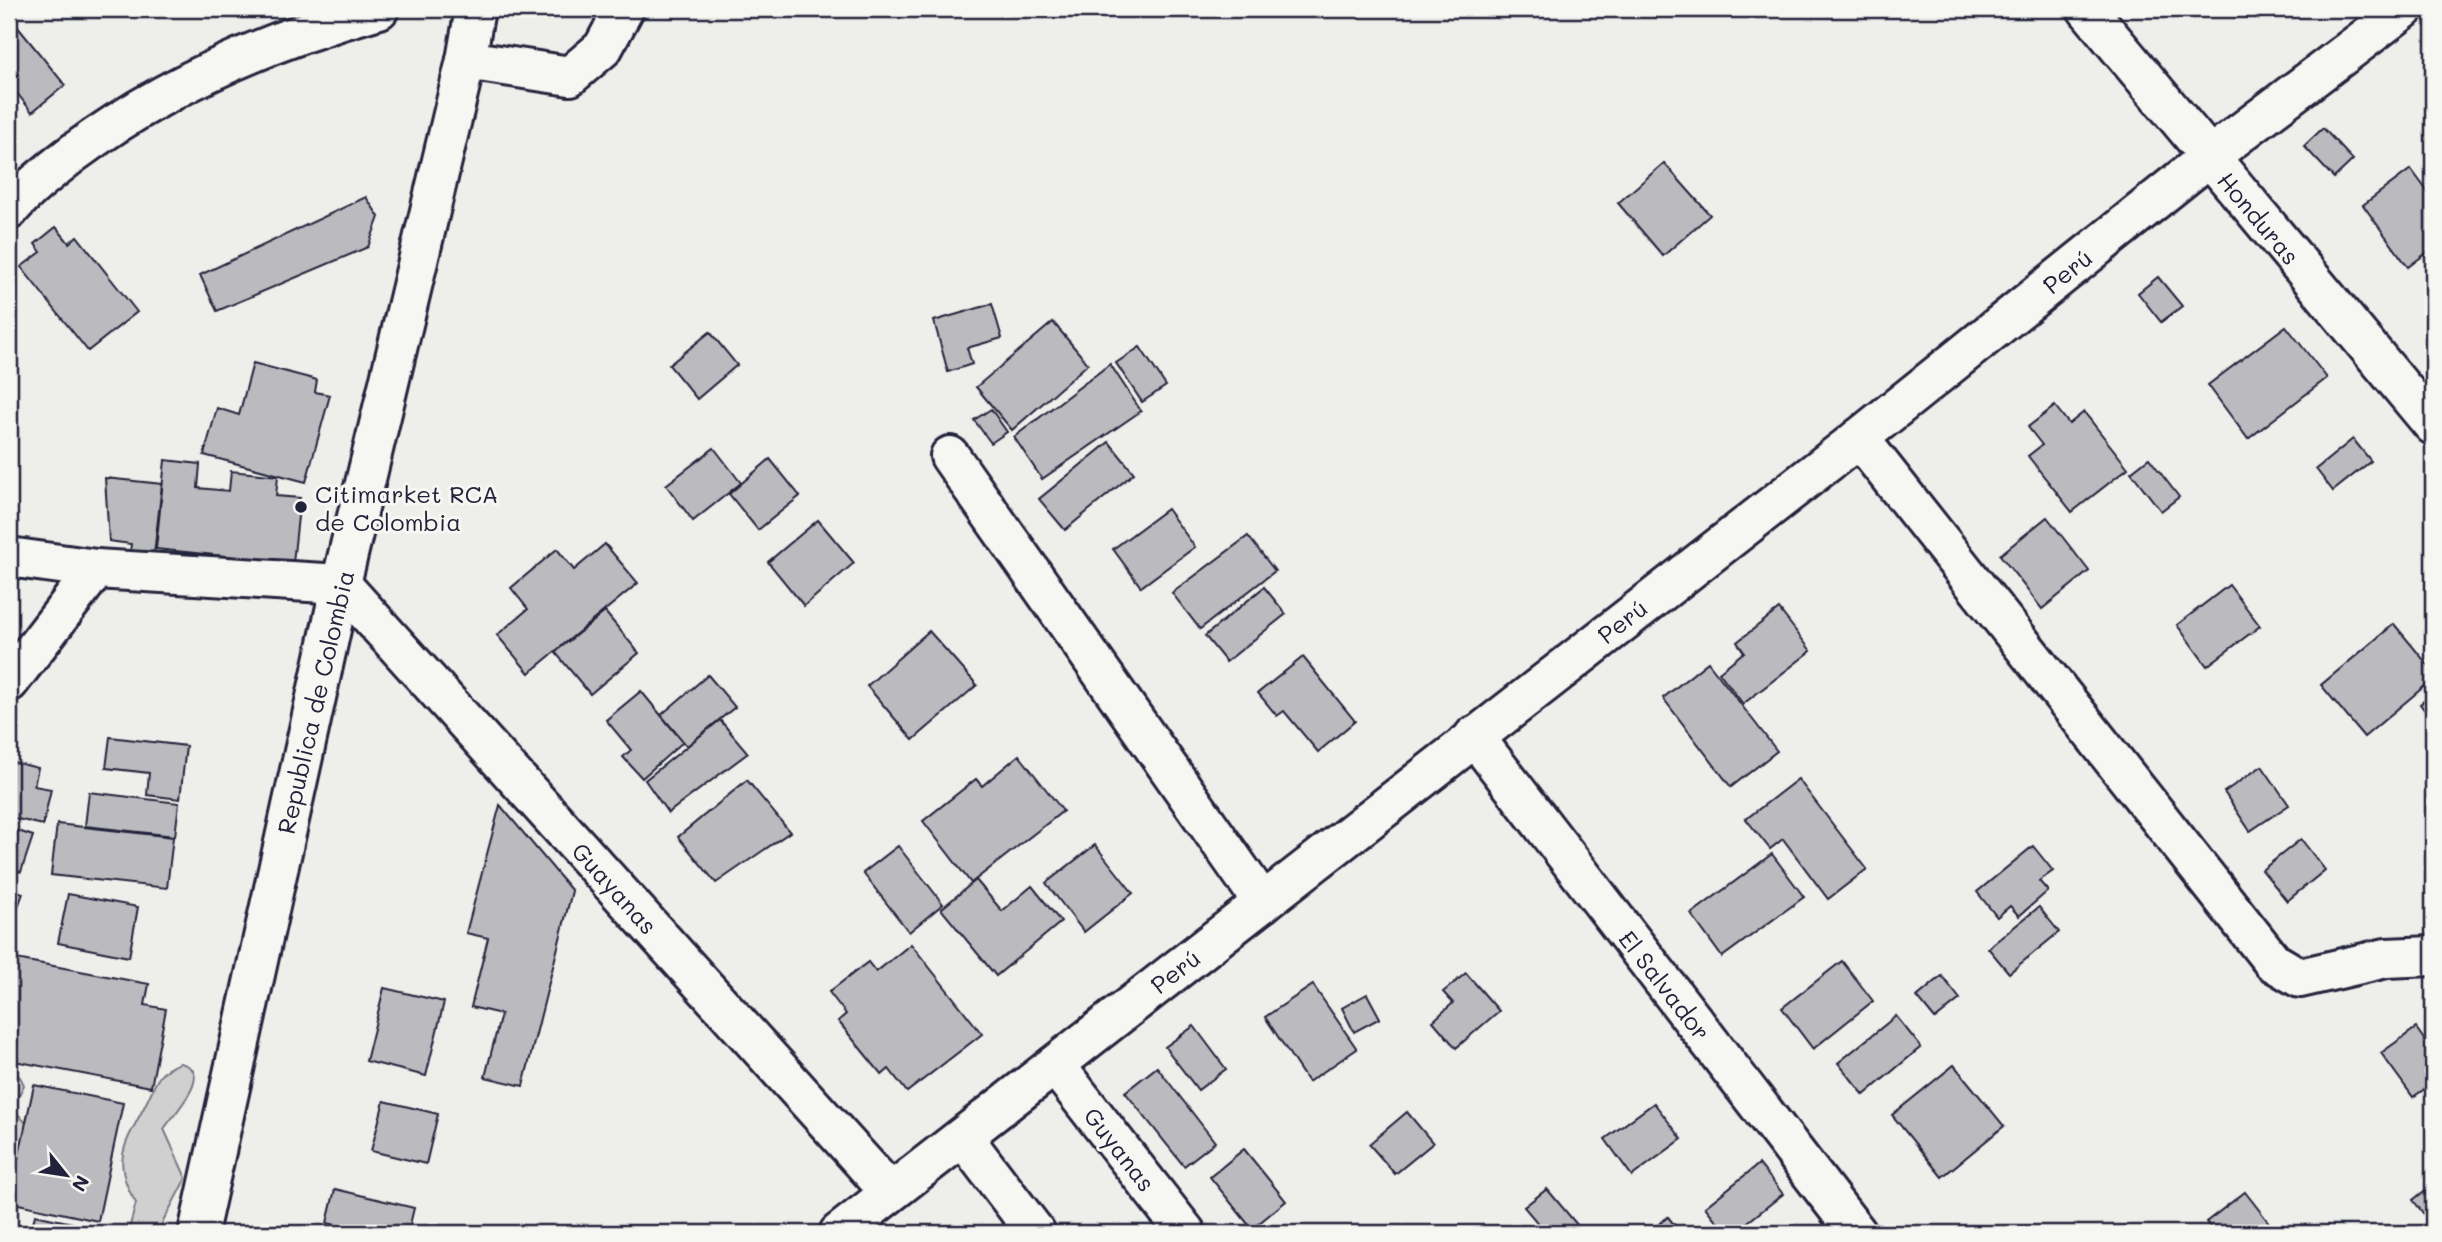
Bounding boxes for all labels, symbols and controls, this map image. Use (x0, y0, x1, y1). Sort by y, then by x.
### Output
street label: Honduras (2211, 165, 2307, 271)
street label: Perú (2036, 242, 2098, 300)
place label: Citimarket RCA de Colombia (315, 478, 498, 537)
marker: Citimarket RCA de Colombia (293, 499, 309, 515)
street label: Republica de Colombia (270, 567, 360, 837)
street label: Perú (1591, 592, 1653, 650)
street label: Guayanas (566, 836, 664, 940)
street label: El Salvador (1612, 924, 1718, 1046)
street label: Perú (1144, 942, 1206, 1000)
street label: Guyanas (1078, 1101, 1162, 1197)
north arrow (32, 1140, 102, 1210)
text: N (67, 1171, 96, 1196)

